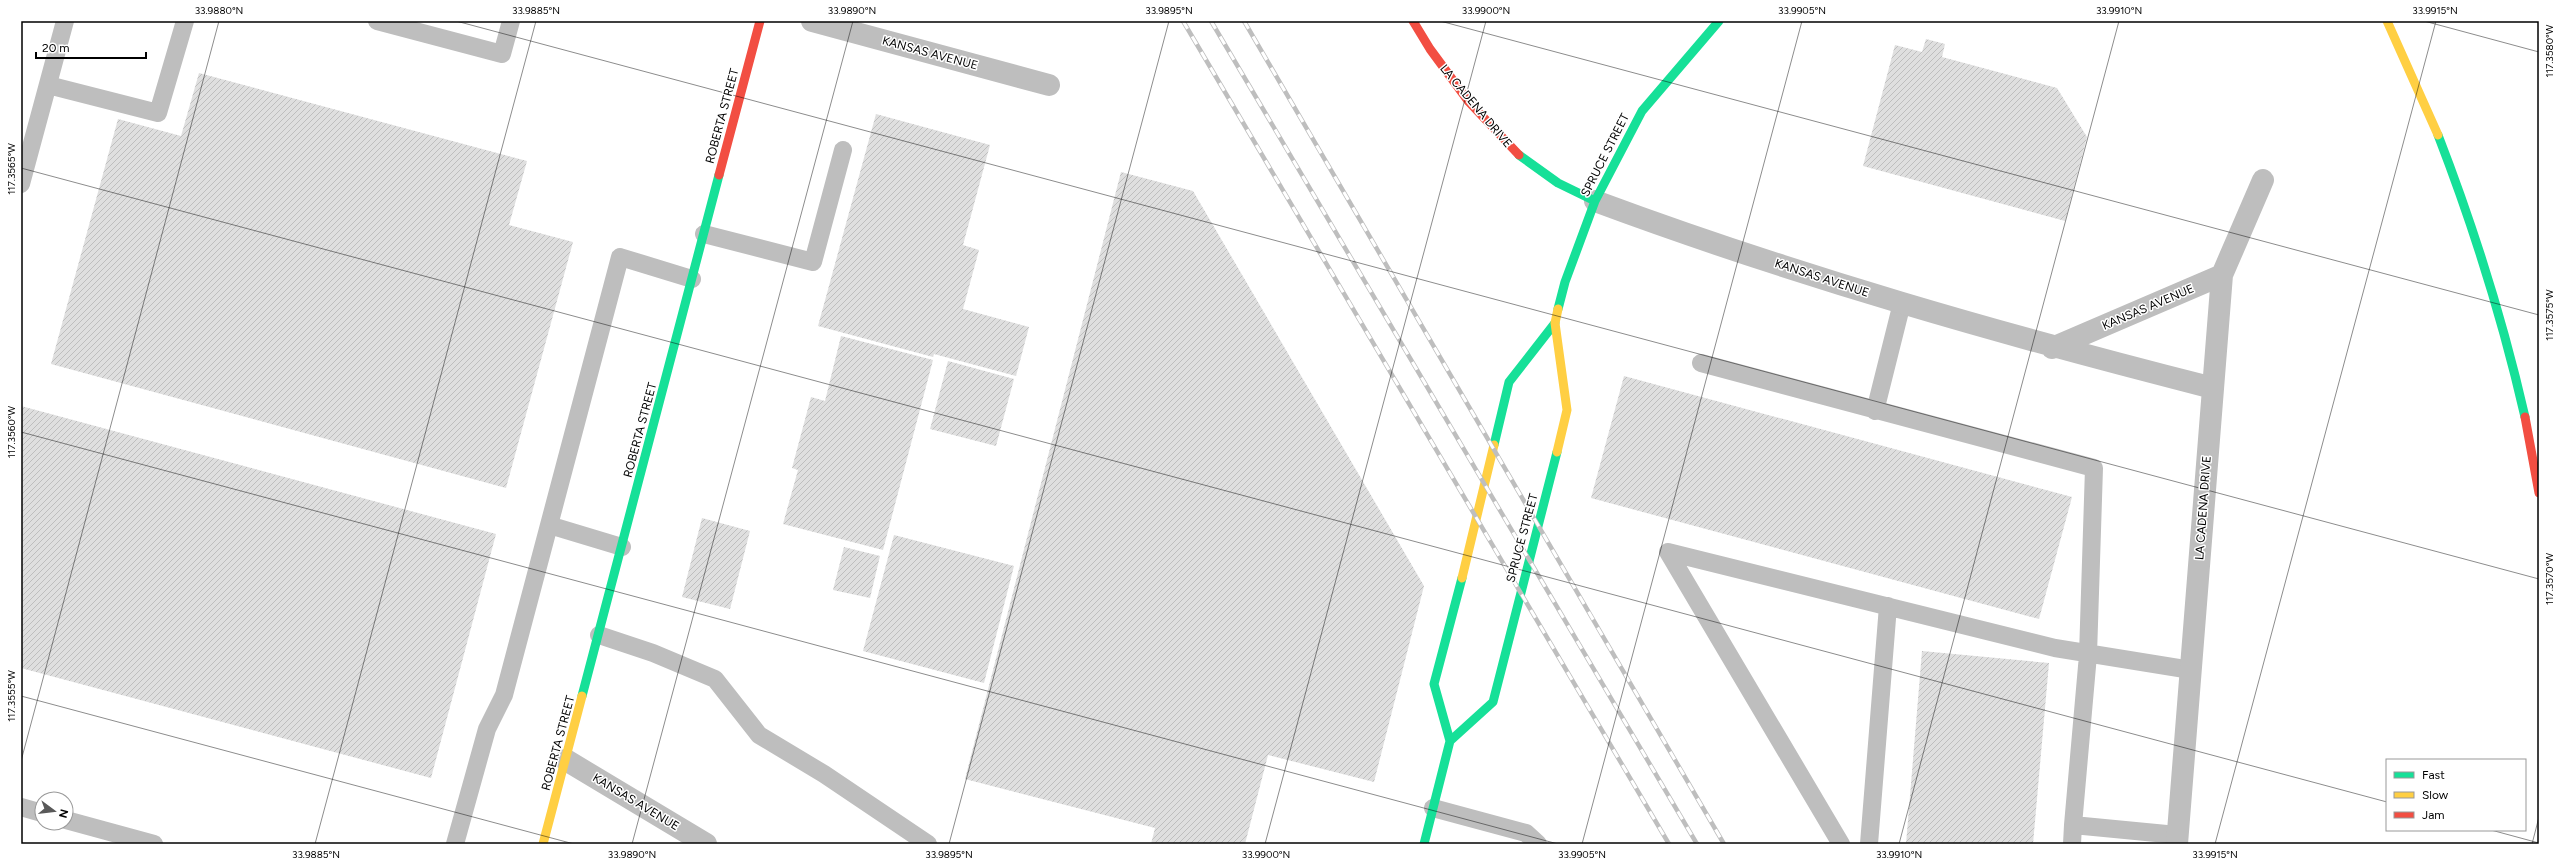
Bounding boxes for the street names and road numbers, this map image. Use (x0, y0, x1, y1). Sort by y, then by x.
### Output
street label: KANSAS AVENUE (881, 33, 979, 73)
street label: LA CADENA DRIVE (1437, 62, 1515, 150)
street label: ROBERTA STREET (703, 67, 742, 165)
street label: SPRUCE STREET (1578, 111, 1632, 199)
street label: KANSAS AVENUE (1773, 256, 1871, 300)
street label: KANSAS AVENUE (2100, 281, 2196, 333)
street label: ROBERTA STREET (621, 381, 660, 479)
street label: LA CADENA DRIVE (2192, 455, 2214, 561)
street label: SPRUCE STREET (1503, 492, 1541, 584)
street label: ROBERTA STREET (539, 694, 578, 792)
street label: KANSAS AVENUE (590, 771, 682, 833)

